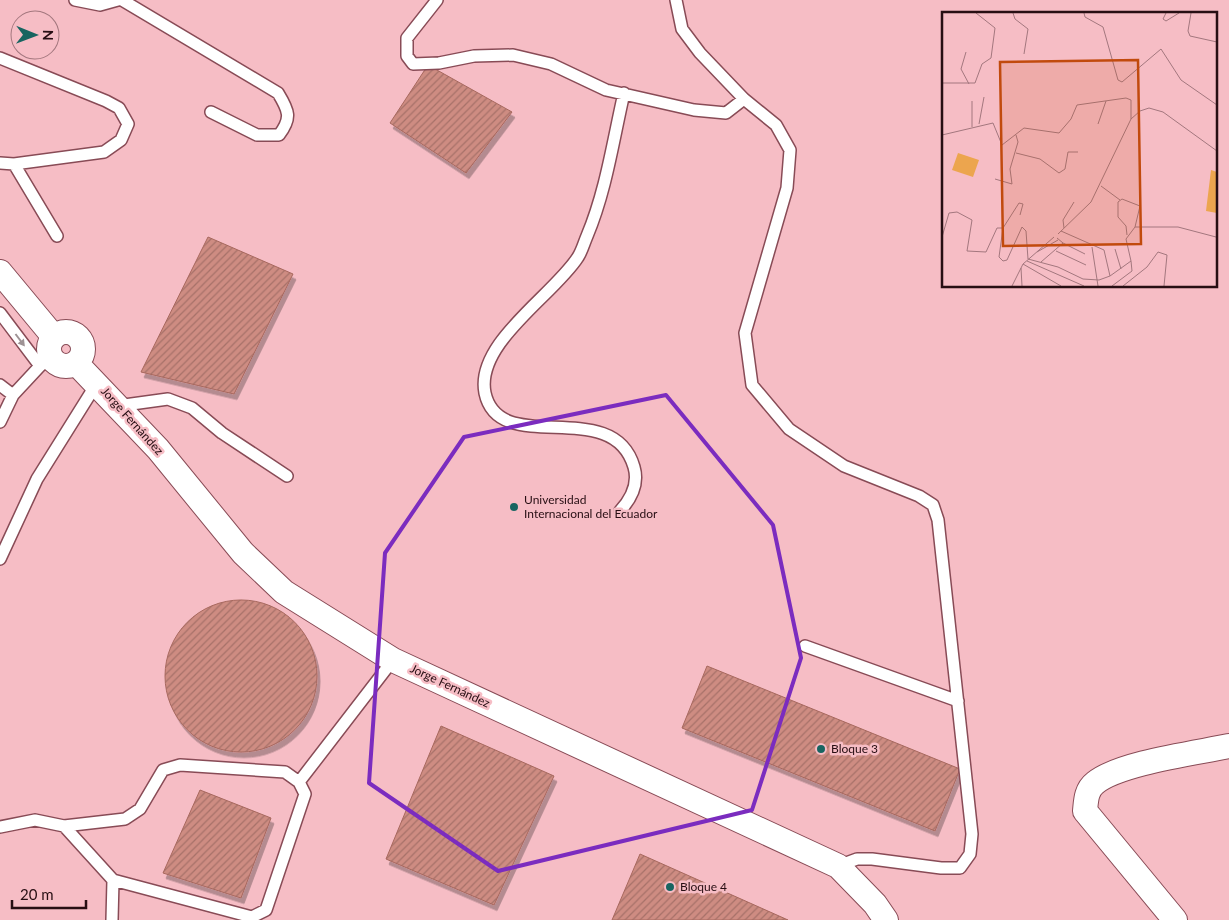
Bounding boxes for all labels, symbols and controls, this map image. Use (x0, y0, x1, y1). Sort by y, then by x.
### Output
north arrow (10, 10, 60, 60)
inset map (942, 12, 1216, 288)
text: N (40, 30, 57, 41)
one-way arrow (15, 333, 25, 347)
street label: Jorge Fernández (98, 384, 167, 458)
place label: Universidad Internacional del Ecuador (524, 492, 658, 521)
marker: Universidad Internacional del Ecuador (508, 501, 520, 513)
street label: Jorge Fernández (408, 661, 493, 711)
place label: Bloque 3 (831, 741, 878, 756)
marker: Bloque 3 (815, 743, 827, 755)
scale bar (12, 878, 86, 910)
place label: Bloque 4 (680, 879, 727, 894)
marker: Bloque 4 (664, 881, 676, 893)
text: 20 m (20, 885, 54, 903)

